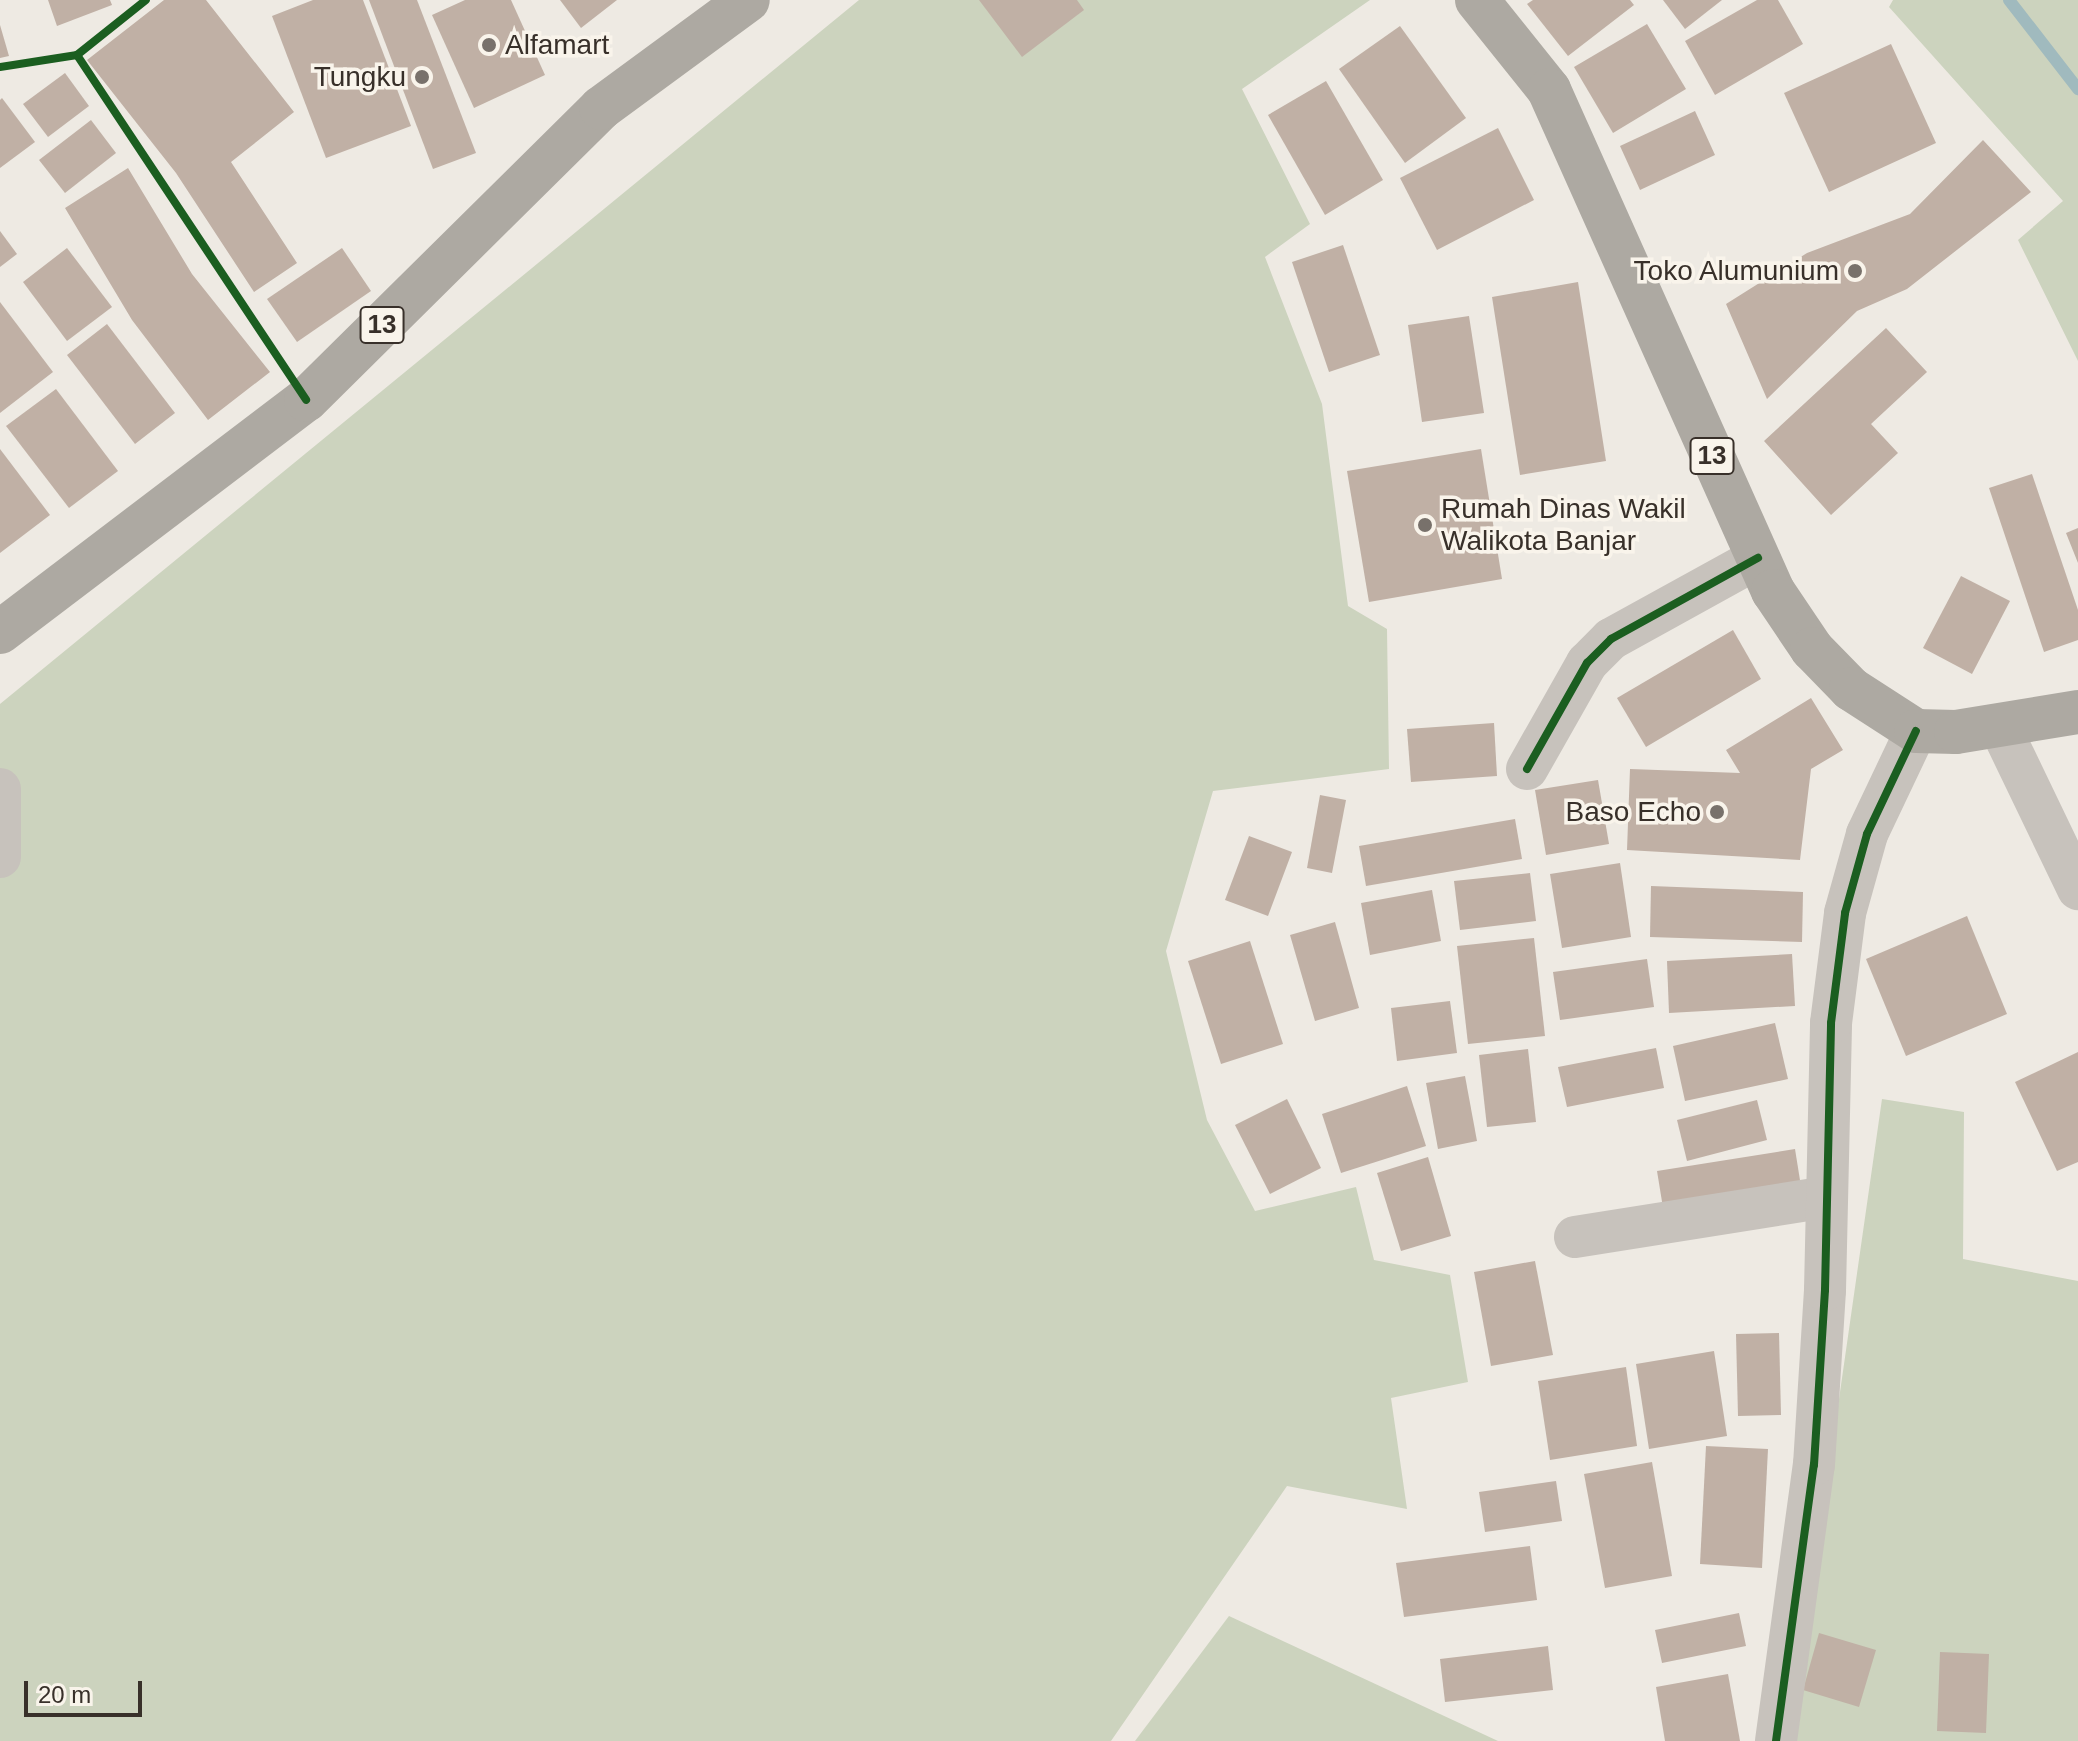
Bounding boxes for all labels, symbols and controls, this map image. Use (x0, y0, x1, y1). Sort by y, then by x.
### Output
place label: Alfamart (505, 28, 609, 62)
marker: Alfamart (480, 36, 498, 54)
place label: Tungku (314, 60, 406, 94)
marker: Tungku (413, 68, 431, 86)
place label: Toko Alumunium (1632, 254, 1839, 288)
marker: Toko Alumunium (1846, 262, 1864, 280)
road number: 13 (358, 303, 406, 347)
road number: 13 (1688, 434, 1736, 478)
place label: Rumah Dinas Wakil Walikota Banjar (1441, 492, 1686, 558)
marker: Rumah Dinas Wakil Walikota Banjar (1416, 516, 1434, 534)
place label: Baso Echo (1566, 795, 1701, 829)
marker: Baso Echo (1708, 803, 1726, 821)
scale bar (28, 1665, 146, 1715)
text: 20 m (38, 1681, 91, 1708)

